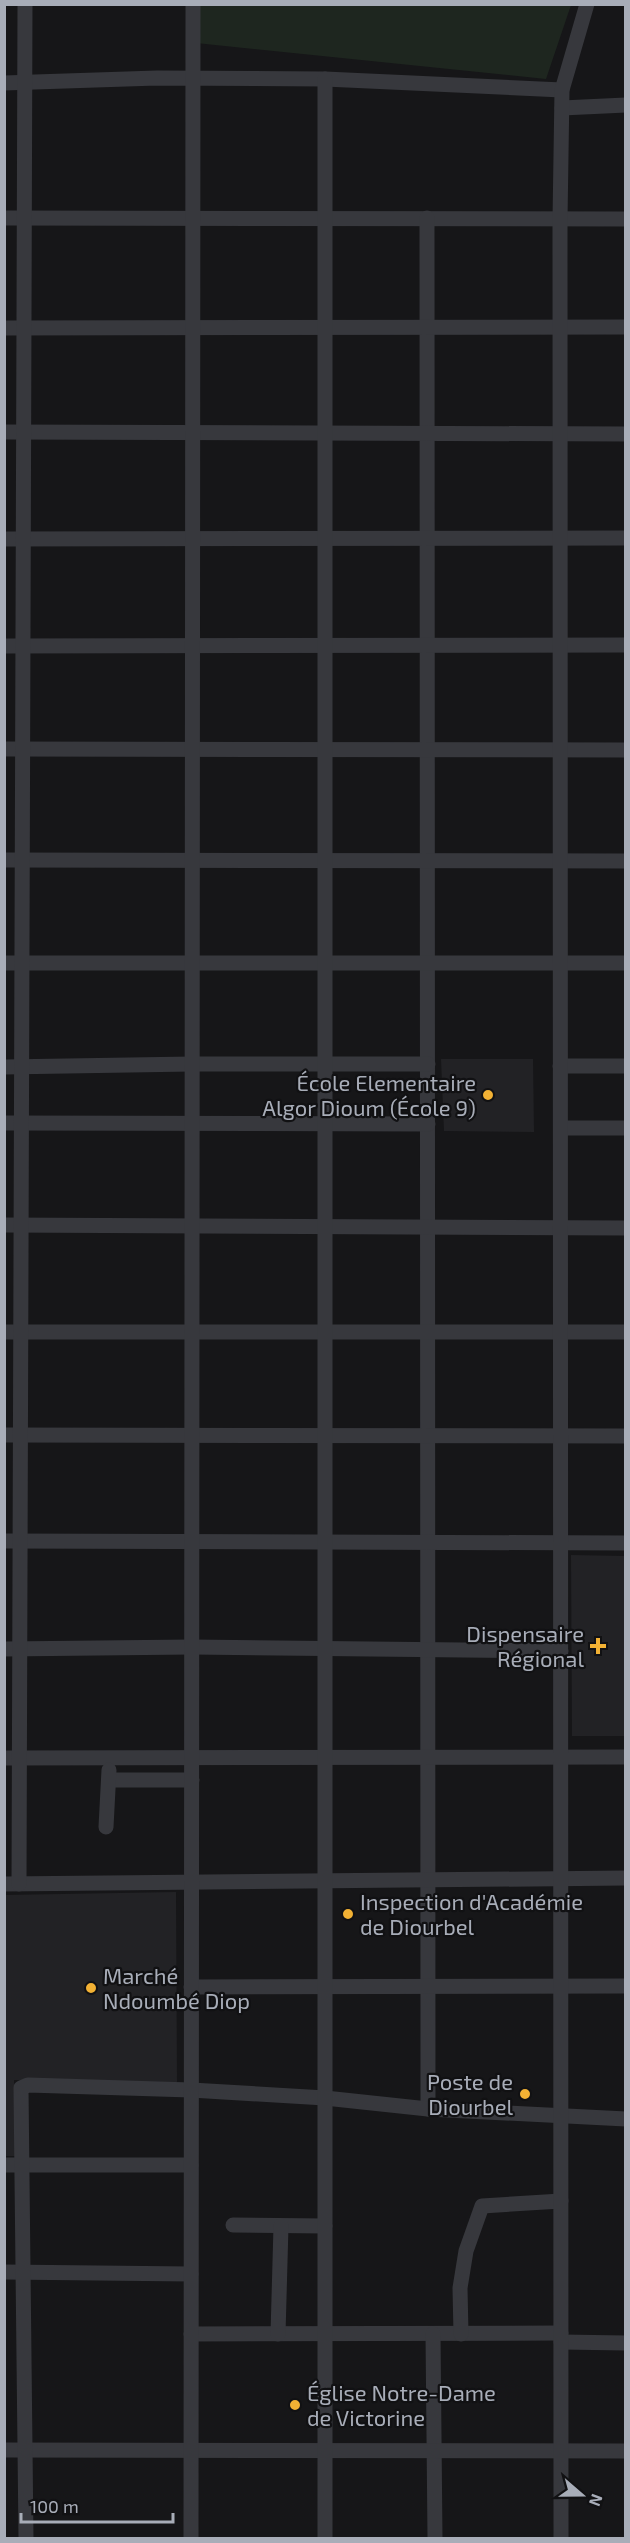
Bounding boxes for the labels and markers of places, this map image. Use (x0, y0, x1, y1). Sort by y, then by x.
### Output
place label: École Elementaire Algor Dioum (École 9) (262, 1069, 476, 1120)
marker: École Elementaire Algor Dioum (École 9) (481, 1088, 495, 1102)
place label: Dispensaire Régional (466, 1620, 584, 1671)
marker: Dispensaire Régional (589, 1637, 607, 1655)
place label: Inspection d'Académie de Diourbel (360, 1888, 583, 1939)
marker: Inspection d'Académie de Diourbel (341, 1907, 355, 1921)
place label: Marché Ndoumbé Diop (103, 1962, 250, 2013)
marker: Marché Ndoumbé Diop (84, 1981, 98, 1995)
place label: Poste de Diourbel (427, 2068, 513, 2119)
marker: Poste de Diourbel (518, 2087, 532, 2101)
place label: Église Notre-Dame de Victorine (307, 2379, 496, 2430)
marker: Église Notre-Dame de Victorine (288, 2398, 302, 2412)

